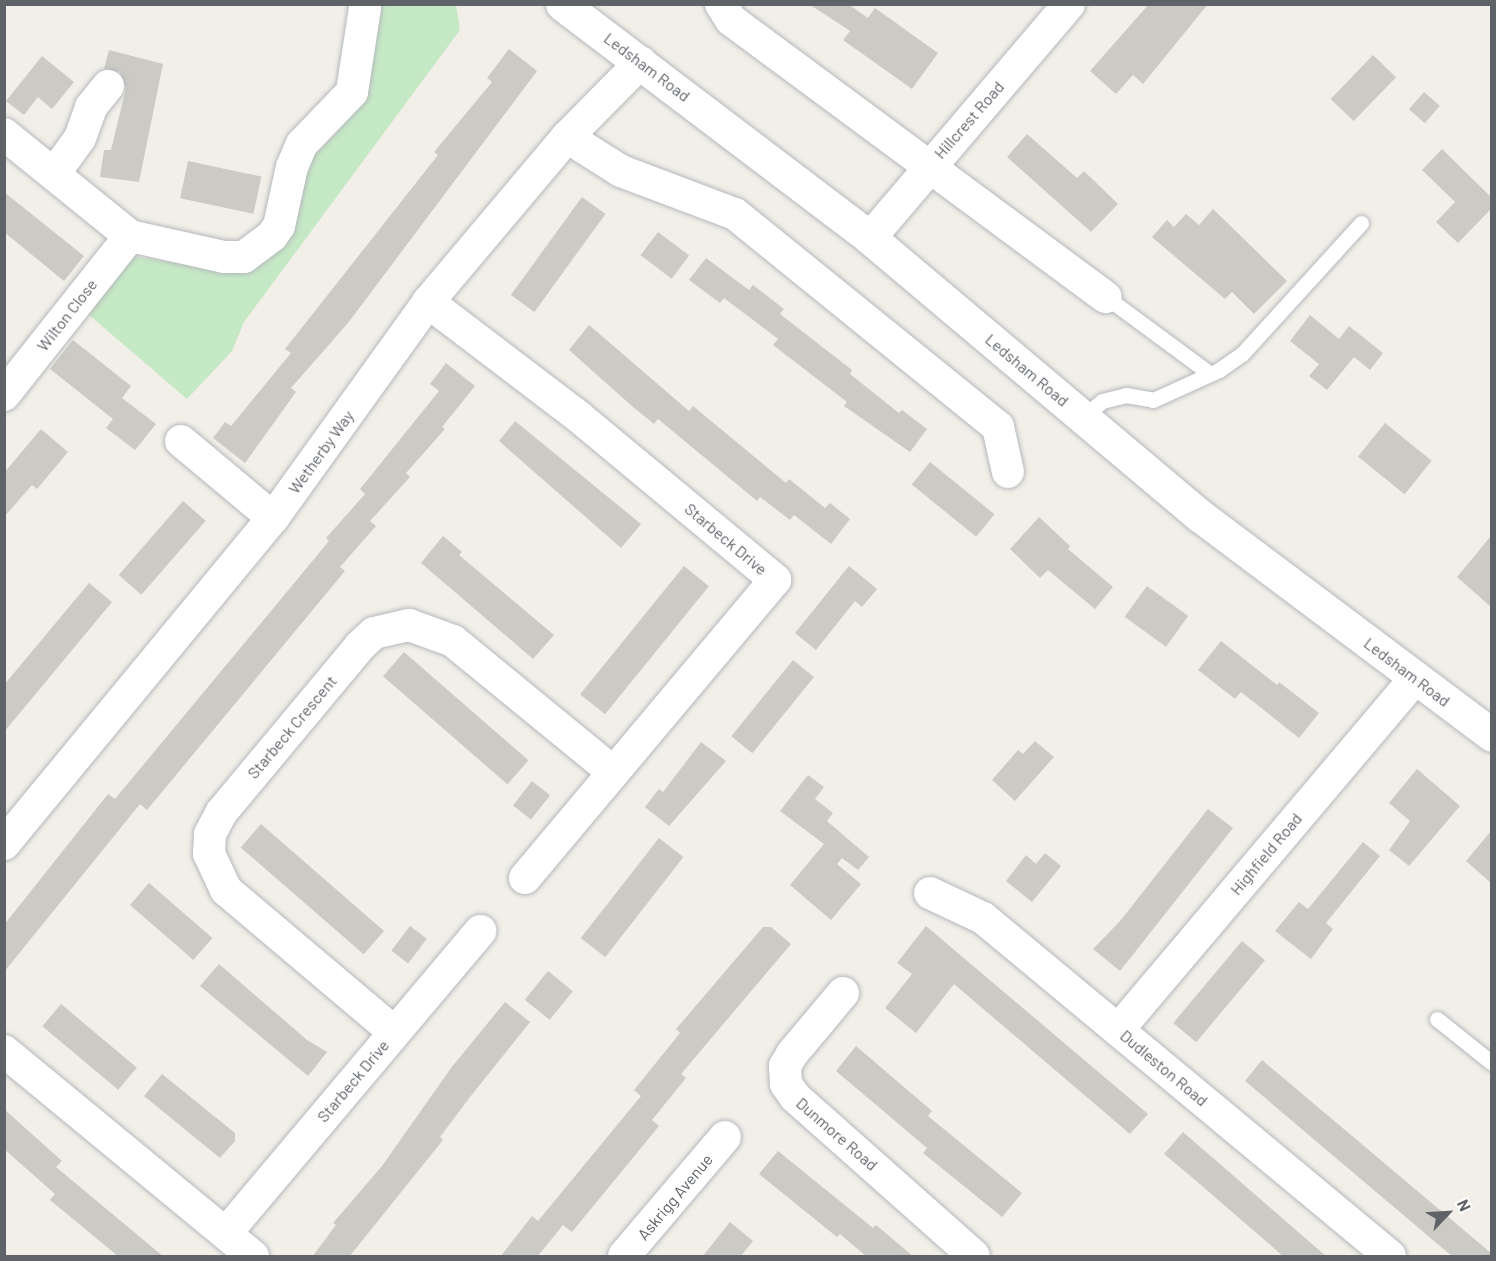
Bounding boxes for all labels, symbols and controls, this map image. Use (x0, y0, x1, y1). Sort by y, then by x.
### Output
street label: Ledsham Road (600, 28, 694, 106)
street label: Hillcrest Road (930, 77, 1008, 163)
street label: Wilton Close (33, 275, 101, 355)
street label: Ledsham Road (982, 330, 1072, 410)
street label: Wetherby Way (284, 407, 358, 497)
street label: Starbeck Drive (681, 499, 771, 579)
street label: Ledsham Road (1360, 633, 1454, 711)
street label: Starbeck Crescent (243, 672, 341, 782)
street label: Highfield Road (1226, 809, 1306, 899)
street label: Dudleston Road (1116, 1026, 1212, 1110)
street label: Starbeck Drive (313, 1036, 393, 1126)
street label: Dunmore Road (792, 1093, 882, 1175)
street label: Askrigg Avenue (633, 1150, 717, 1244)
north arrow (1418, 1183, 1478, 1243)
text: N (1454, 1196, 1476, 1214)

